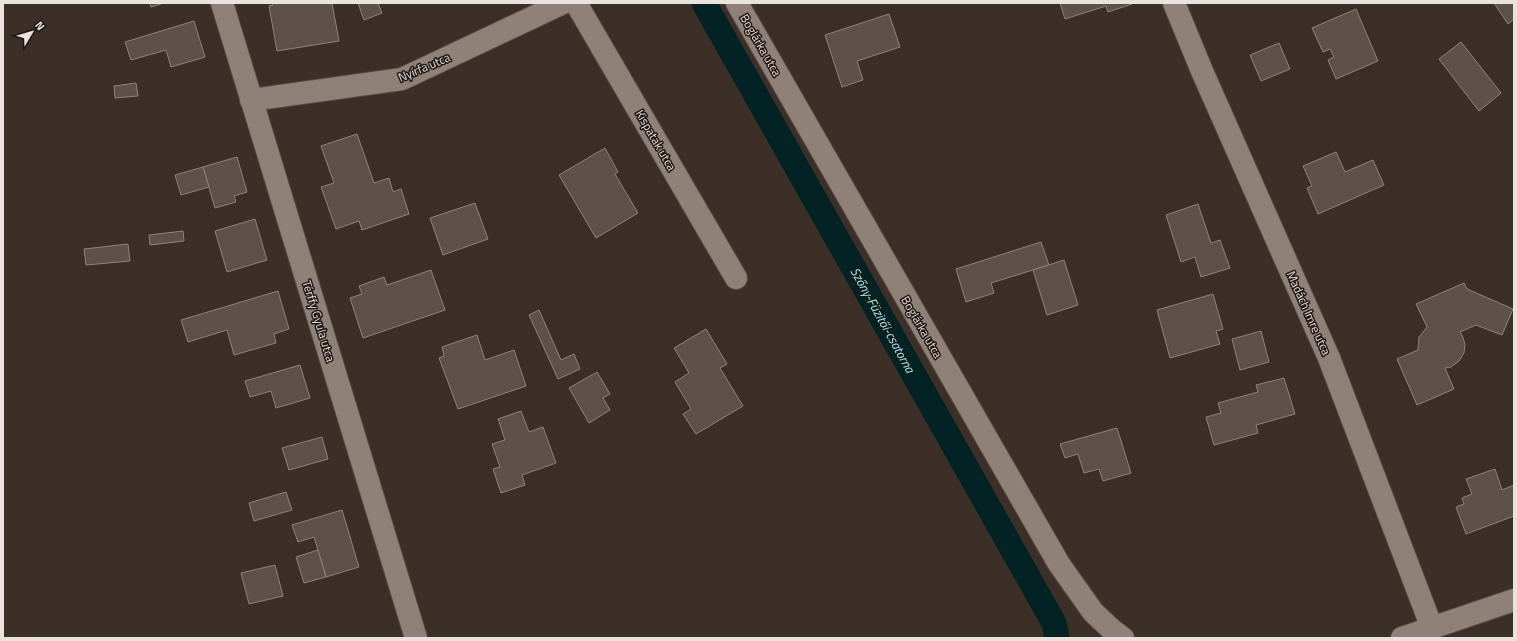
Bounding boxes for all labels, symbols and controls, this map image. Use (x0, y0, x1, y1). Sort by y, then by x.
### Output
street label: Boglárka utca (736, 10, 786, 80)
north arrow (12, 12, 52, 52)
text: N (31, 18, 49, 34)
street label: Nyírfa utca (395, 47, 453, 87)
street label: Kispatak utca (631, 106, 681, 174)
water label: Szőny-Füzitői-csatorna (846, 264, 921, 378)
street label: Madách Imre utca (1282, 268, 1336, 358)
street label: Térffy Gyula utca (298, 278, 340, 364)
street label: Boglárka utca (897, 292, 947, 362)

